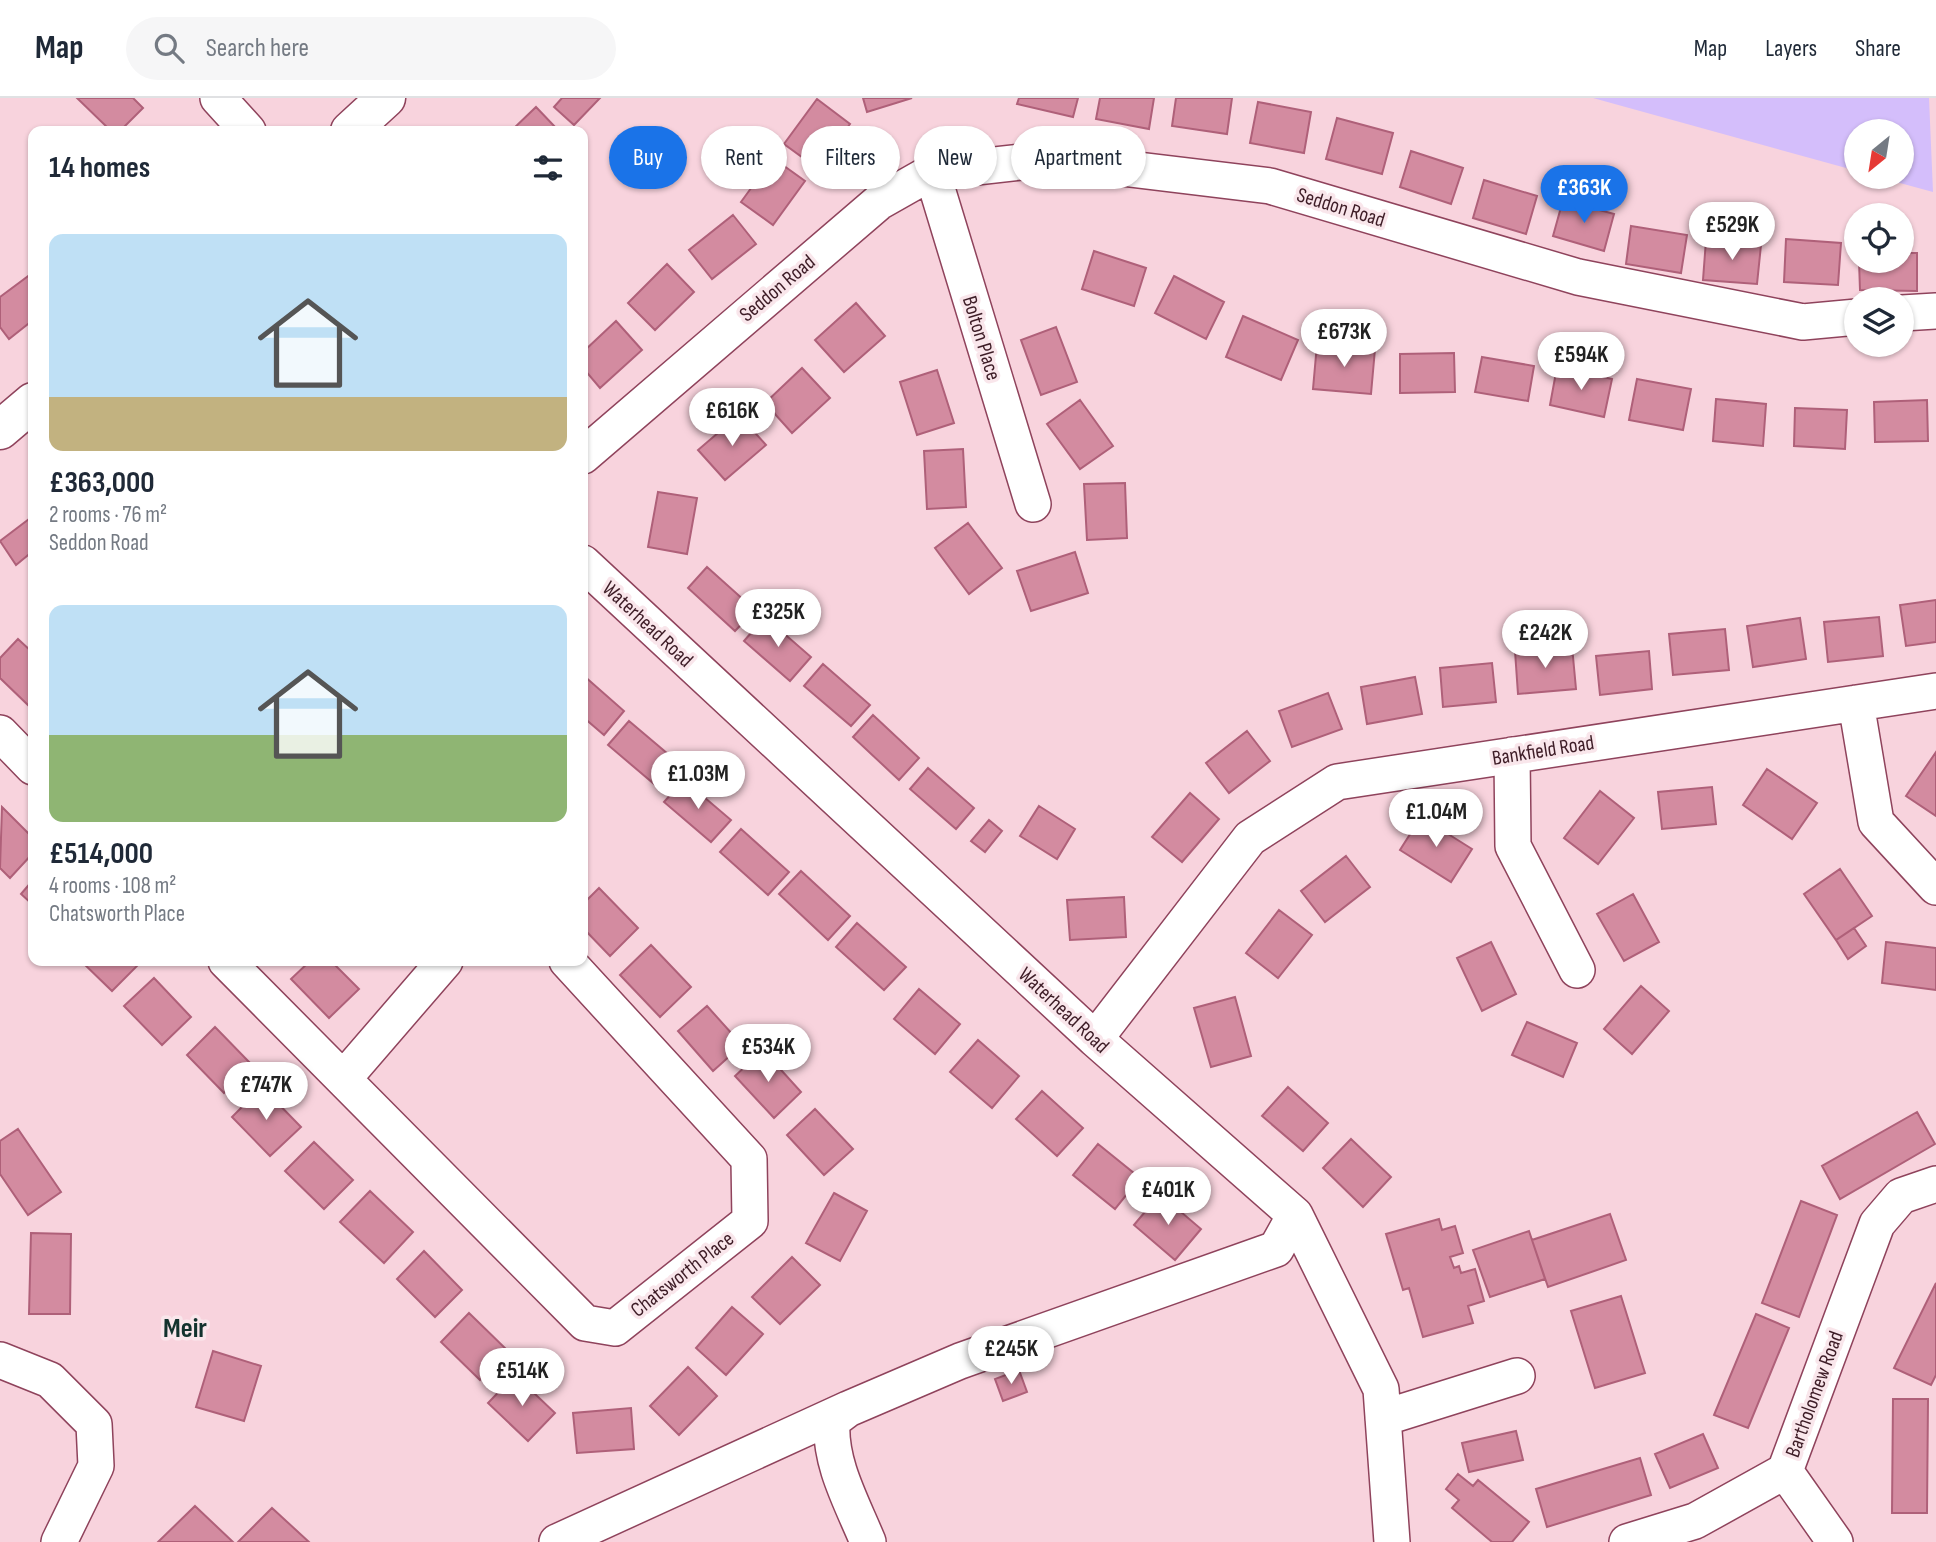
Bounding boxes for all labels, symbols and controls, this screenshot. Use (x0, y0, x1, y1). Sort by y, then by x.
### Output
search box (126, 17, 616, 80)
text: Map (35, 28, 84, 68)
icon: search (150, 29, 188, 67)
text: Search here (206, 33, 309, 64)
text: Map (1694, 34, 1727, 63)
text: Layers (1765, 34, 1817, 63)
text: Share (1855, 34, 1901, 63)
north arrow (1844, 119, 1914, 189)
map controls (1844, 119, 1914, 357)
chip: Buy (609, 126, 687, 189)
chip: Rent (701, 126, 787, 189)
chip: Filters (801, 126, 900, 189)
chip: New (914, 126, 997, 189)
chip: Apartment (1011, 126, 1146, 189)
icon: filters (529, 149, 567, 187)
text: 14 homes (49, 150, 150, 186)
pin: £363K (1535, 166, 1633, 225)
text: £363K (1557, 174, 1611, 202)
street label: Seddon Road (1294, 182, 1388, 233)
pin: £529K (1683, 202, 1781, 262)
button: locate (1844, 203, 1914, 273)
text: £529K (1705, 211, 1759, 239)
street label: Seddon Road (734, 250, 820, 327)
icon: home (245, 280, 371, 406)
button: layers (1844, 287, 1914, 357)
street label: Bolton Place (957, 293, 1006, 383)
pin: £673K (1295, 310, 1393, 369)
text: £673K (1317, 318, 1371, 346)
pin: £594K (1532, 332, 1630, 392)
text: £594K (1554, 341, 1608, 369)
pin: £616K (683, 388, 781, 448)
text: £616K (705, 397, 759, 425)
text: £363,000 (49, 465, 155, 501)
text: 2 rooms · 76 m² (49, 501, 167, 529)
text: Seddon Road (49, 529, 149, 557)
street label: Waterhead Road (597, 576, 698, 673)
pin: £325K (729, 589, 827, 649)
text: £325K (751, 598, 805, 626)
pin: £242K (1496, 610, 1594, 670)
text: £242K (1518, 619, 1572, 647)
icon: home (245, 651, 371, 777)
street label: Bankfield Road (1490, 730, 1596, 771)
pin: £1.03M (641, 752, 755, 811)
text: £1.03M (667, 760, 729, 788)
pin: £1.04M (1379, 790, 1493, 849)
text: £1.04M (1405, 798, 1467, 826)
text: £514,000 (49, 836, 153, 872)
text: 4 rooms · 108 m² (49, 872, 176, 900)
text: Chatsworth Place (49, 900, 185, 928)
street label: Waterhead Road (1013, 962, 1114, 1059)
pin: £534K (719, 1024, 817, 1084)
text: £534K (741, 1033, 795, 1061)
pin: £747K (217, 1062, 315, 1122)
text: £747K (240, 1071, 292, 1099)
pin: £401K (1119, 1168, 1217, 1227)
text: £401K (1141, 1176, 1195, 1204)
street label: Chatsworth Place (626, 1226, 739, 1322)
district label: Meir (163, 1312, 207, 1345)
pin: £245K (962, 1326, 1060, 1386)
street label: Bartholomew Road (1780, 1328, 1849, 1461)
text: £245K (984, 1335, 1038, 1363)
pin: £514K (473, 1348, 571, 1408)
text: £514K (495, 1357, 549, 1385)

